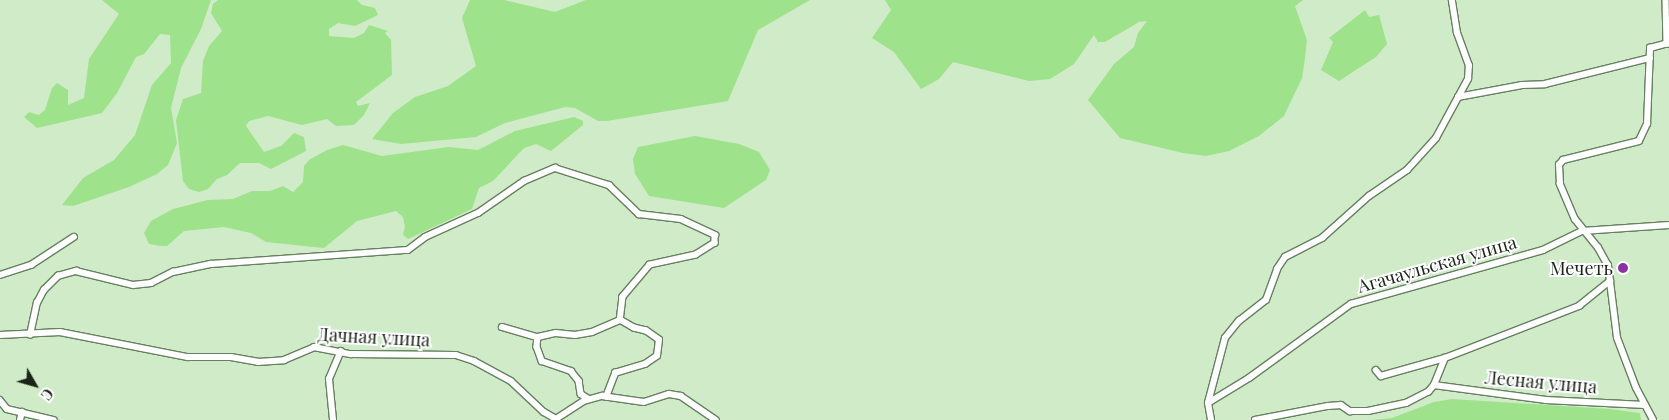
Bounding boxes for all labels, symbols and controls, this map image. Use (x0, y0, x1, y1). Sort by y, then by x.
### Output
street label: Агачаульская улица (1355, 231, 1519, 297)
place label: Мечеть (1550, 257, 1613, 279)
marker: Мечеть (1617, 262, 1629, 274)
street label: Дачная улица (317, 323, 431, 351)
north arrow (10, 360, 60, 410)
street label: Лесная улица (1484, 366, 1598, 398)
text: С (37, 385, 58, 404)

